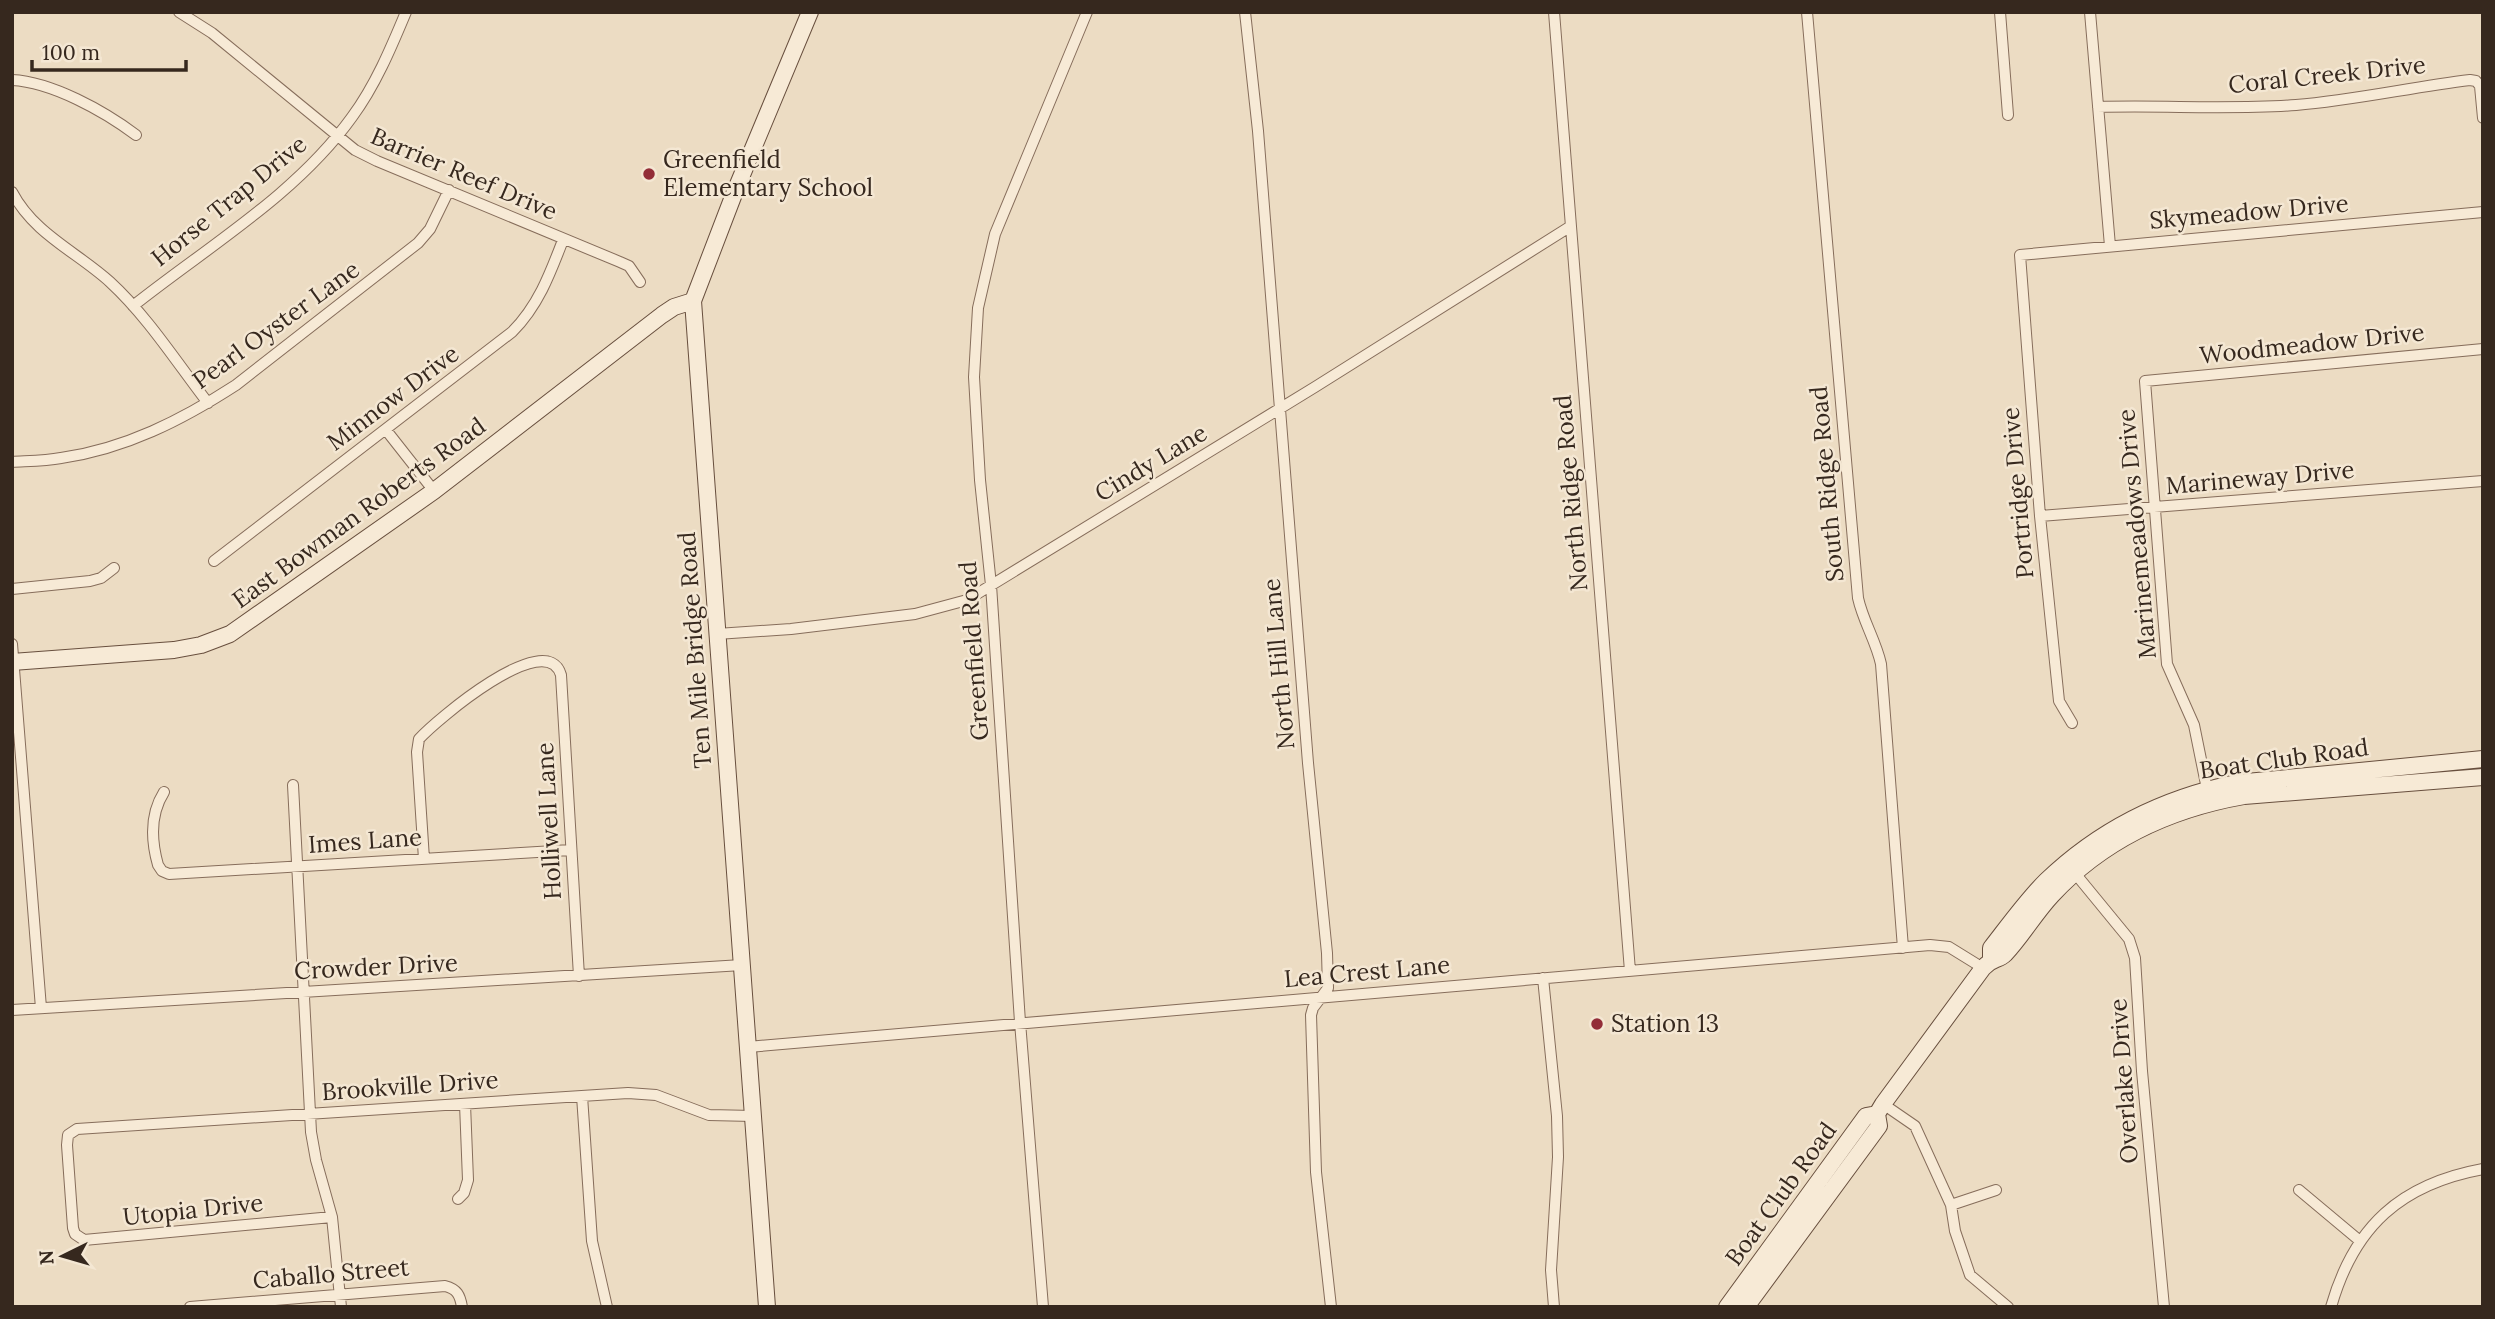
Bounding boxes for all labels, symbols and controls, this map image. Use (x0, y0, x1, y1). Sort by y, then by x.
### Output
scale bar (32, 28, 186, 72)
text: 100 m (42, 39, 100, 66)
street label: Coral Creek Drive (2227, 49, 2427, 100)
street label: Barrier Reef Drive (366, 120, 562, 227)
street label: Horse Trap Drive (145, 128, 313, 273)
place label: Greenfield Elementary School (663, 144, 873, 203)
marker: Greenfield Elementary School (641, 166, 657, 182)
street label: Skymeadow Drive (2148, 187, 2350, 236)
street label: Pearl Oyster Lane (186, 254, 365, 396)
street label: Woodmeadow Drive (2198, 316, 2426, 371)
street label: Minnow Drive (321, 338, 465, 457)
street label: South Ridge Road (1803, 385, 1850, 583)
street label: North Ridge Road (1546, 394, 1595, 592)
street label: Portridge Drive (1995, 406, 2040, 580)
street label: Marinemeadows Drive (2110, 408, 2163, 660)
street label: East Bowman Roberts Road (226, 410, 491, 615)
street label: Cindy Lane (1089, 417, 1213, 508)
street label: Marineway Drive (2164, 454, 2356, 501)
street label: Ten Mile Bridge Road (671, 531, 718, 769)
street label: Greenfield Road (952, 560, 995, 742)
street label: North Hill Lane (1256, 577, 1301, 751)
street label: Boat Club Road (2197, 731, 2370, 786)
street label: Holliwell Lane (529, 742, 568, 901)
street label: Imes Lane (307, 821, 423, 860)
street label: Crowder Drive (293, 947, 459, 986)
street label: Lea Crest Lane (1283, 949, 1451, 994)
street label: Overlake Drive (2102, 997, 2145, 1165)
place label: Station 13 (1611, 1008, 1719, 1039)
marker: Station 13 (1589, 1016, 1605, 1032)
street label: Brookville Drive (320, 1064, 499, 1107)
street label: Boat Club Road (1718, 1116, 1843, 1272)
street label: Utopia Drive (121, 1187, 265, 1232)
north arrow (28, 1221, 98, 1291)
text: N (33, 1249, 59, 1266)
street label: Caballo Street (251, 1251, 411, 1296)

